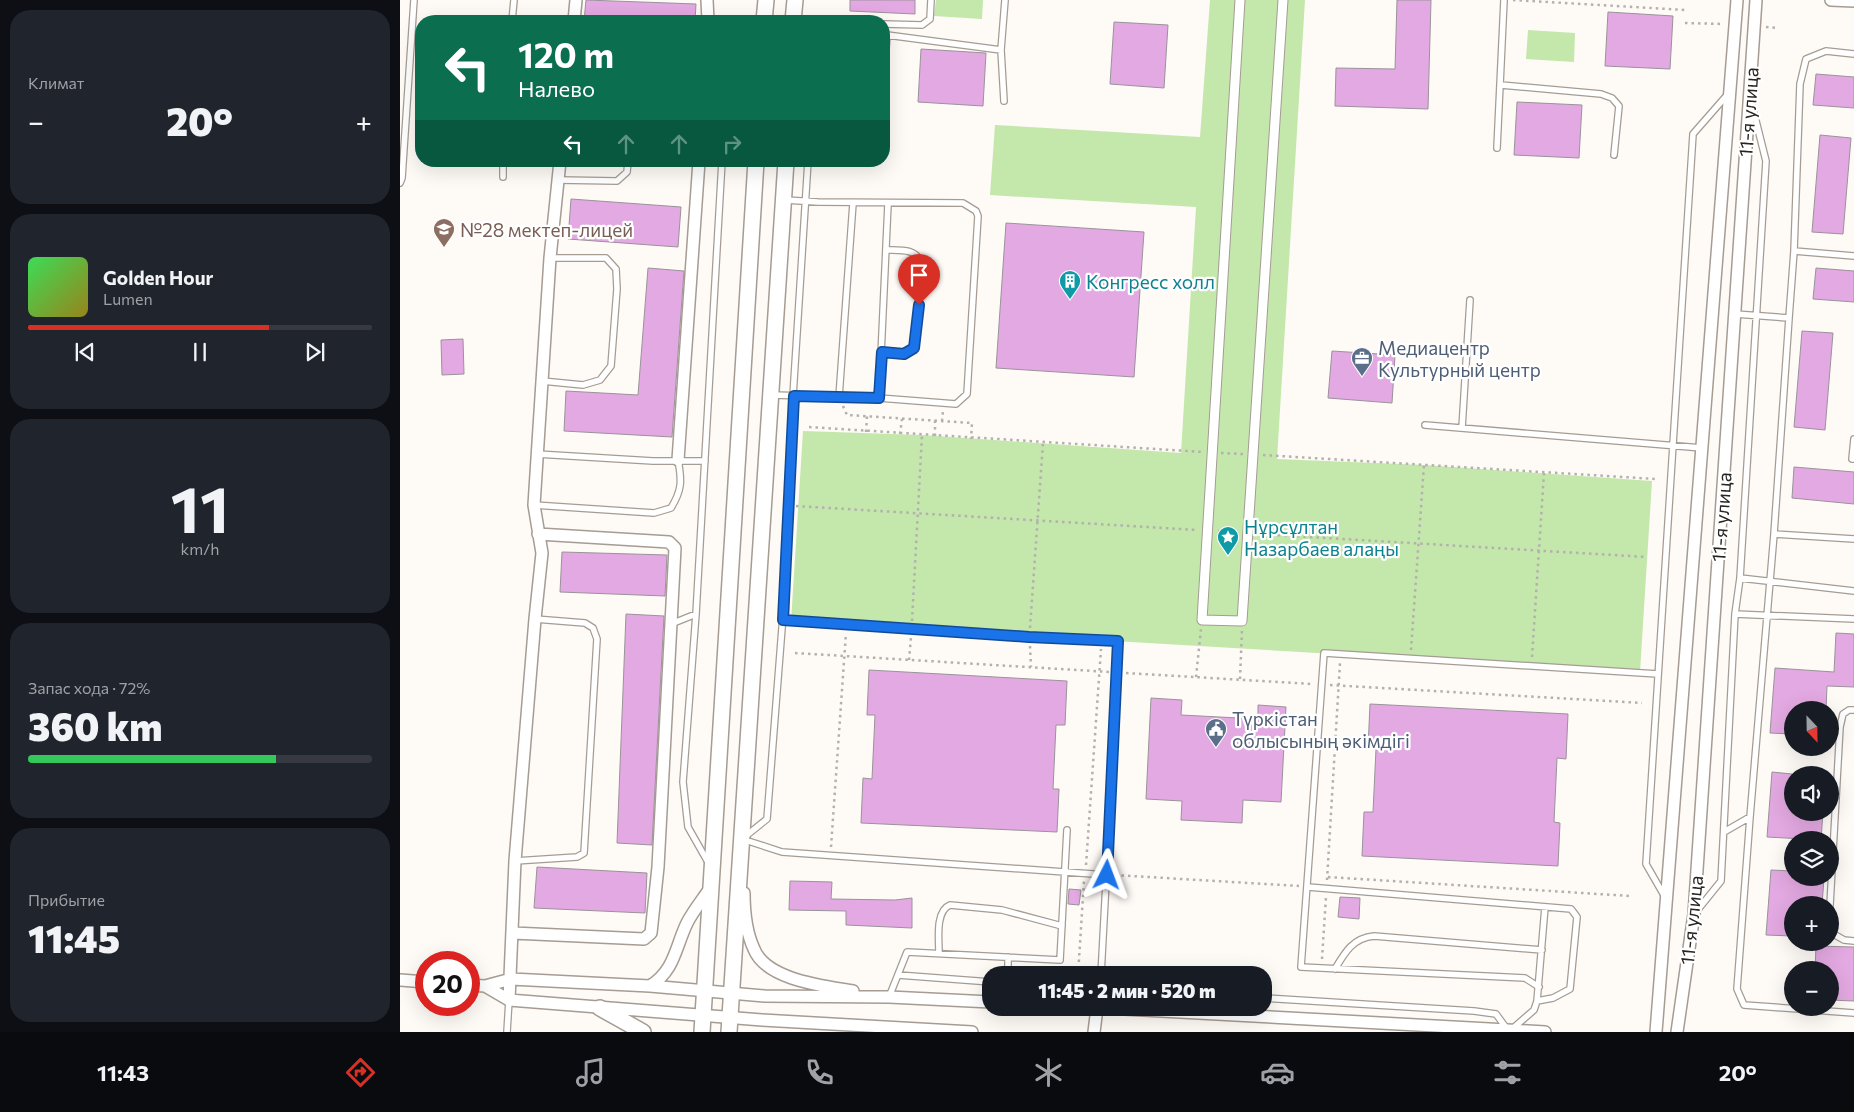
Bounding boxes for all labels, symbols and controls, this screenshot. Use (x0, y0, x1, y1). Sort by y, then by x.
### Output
text: 120 m (518, 32, 614, 75)
icon: left (435, 35, 500, 100)
street label: 11-я улица (1733, 66, 1763, 158)
text: Климат (28, 73, 84, 92)
text: Налево (518, 75, 595, 102)
text: 20° (166, 97, 233, 144)
text: − (28, 104, 44, 138)
text: + (356, 104, 372, 138)
icon: left (559, 130, 587, 158)
icon: ahead (612, 130, 640, 158)
icon: ahead (665, 130, 693, 158)
icon: right (718, 130, 746, 158)
school or university icon: №28 мектеп-лицей (432, 217, 456, 248)
place label: №28 мектеп-лицей (460, 218, 633, 241)
pin (898, 254, 940, 305)
icon: arrive (905, 261, 933, 289)
text: Golden Hour (103, 266, 213, 289)
building icon: Конгресс холл (1058, 269, 1082, 300)
place label: Конгресс холл (1086, 270, 1215, 293)
text: Lumen (103, 289, 153, 308)
place label: Медиацентр Культурный центр (1378, 336, 1541, 381)
icon: previous (71, 338, 99, 366)
icon: pause (186, 338, 214, 366)
icon: next (301, 338, 329, 366)
office icon: Медиацентр Культурный центр (1350, 346, 1374, 377)
text: 11 (171, 467, 229, 546)
street label: 11-я улица (1706, 471, 1736, 563)
place label: Нұрсұлтан Назарбаев алаңы (1244, 515, 1399, 560)
place icon: Нұрсұлтан Назарбаев алаңы (1216, 525, 1240, 556)
text: km/h (181, 539, 219, 558)
text: Запас хода · 72% (28, 678, 150, 697)
north arrow (1784, 701, 1839, 756)
map controls (1784, 701, 1839, 1016)
text: 360 km (28, 702, 162, 749)
place label: Түркістан облысының әкімдігі (1232, 707, 1410, 752)
public building icon: Түркістан облысының әкімдігі (1204, 717, 1228, 748)
button: sound (1784, 766, 1839, 821)
button: layers (1784, 831, 1839, 886)
position arrow (1080, 848, 1132, 900)
street label: 11-я улица (1675, 874, 1707, 966)
text: Прибытие (28, 890, 105, 909)
button: + (1784, 896, 1839, 951)
text: 11:45 (28, 914, 120, 961)
speed limit sign: 20 (415, 951, 480, 1016)
button: − (1784, 961, 1839, 1016)
text: 11:45 · 2 мин · 520 m (1038, 979, 1216, 1002)
icon: directions (343, 1055, 378, 1090)
icon: music (573, 1055, 608, 1090)
icon: phone (802, 1055, 837, 1090)
icon: climate (1031, 1055, 1066, 1090)
icon: car (1260, 1055, 1295, 1090)
icon: filters (1490, 1055, 1525, 1090)
text: 11:43 (97, 1059, 149, 1086)
text: 20° (1719, 1059, 1757, 1086)

